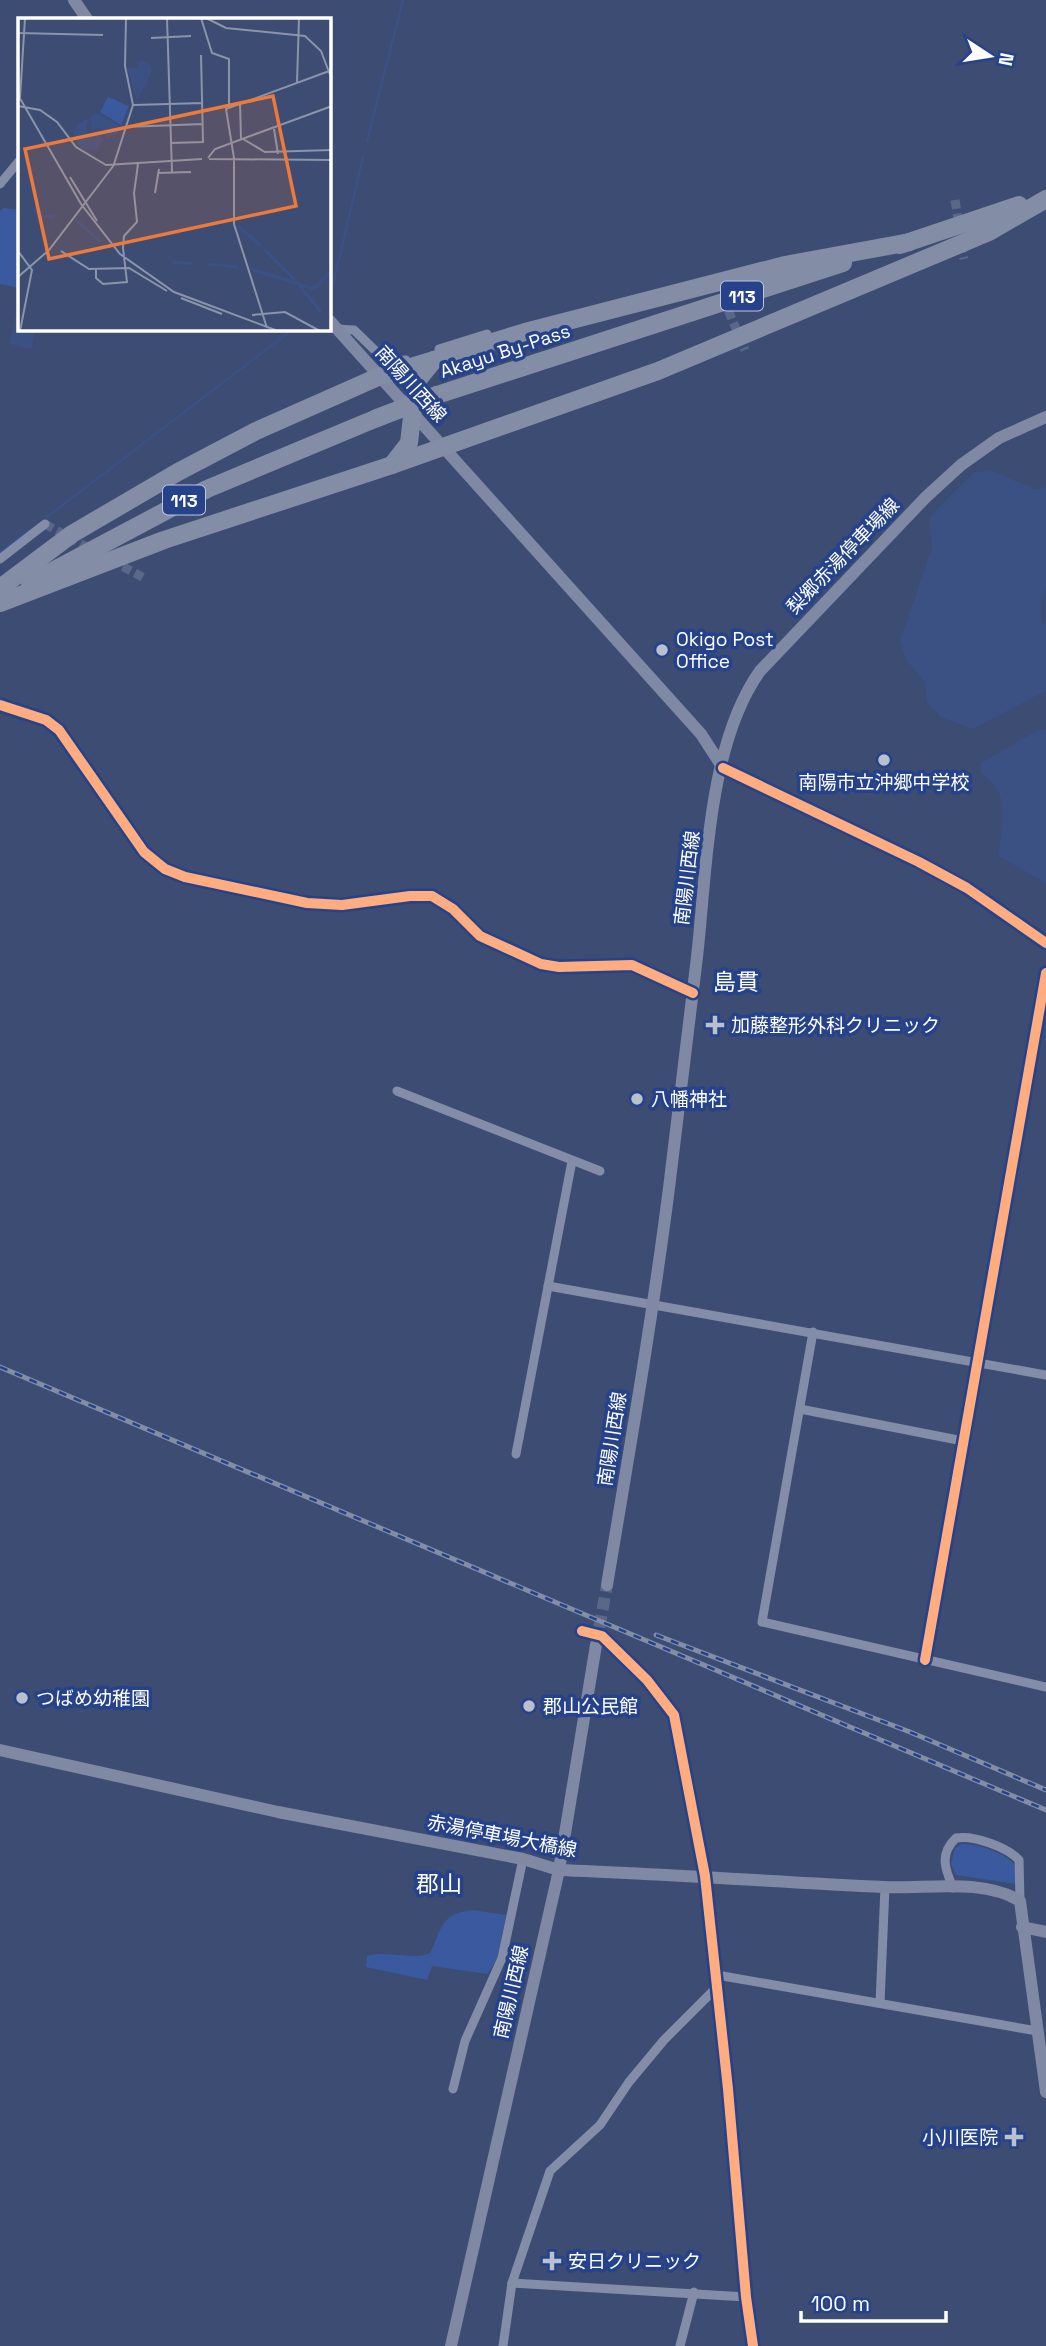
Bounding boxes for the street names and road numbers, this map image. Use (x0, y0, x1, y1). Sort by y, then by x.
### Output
road number: 113 (721, 282, 763, 310)
street label: Akayu By-Pass (437, 318, 573, 384)
street label: 南陽川西線 (370, 340, 452, 428)
road number: 113 (163, 486, 205, 514)
street label: 梨郷赤湯停車場線 (781, 493, 905, 619)
street label: 南陽川西線 (669, 829, 705, 927)
street label: 南陽川西線 (592, 1390, 632, 1488)
street label: 赤湯停車場大橋線 (425, 1809, 579, 1863)
street label: 南陽川西線 (488, 1943, 534, 2041)

